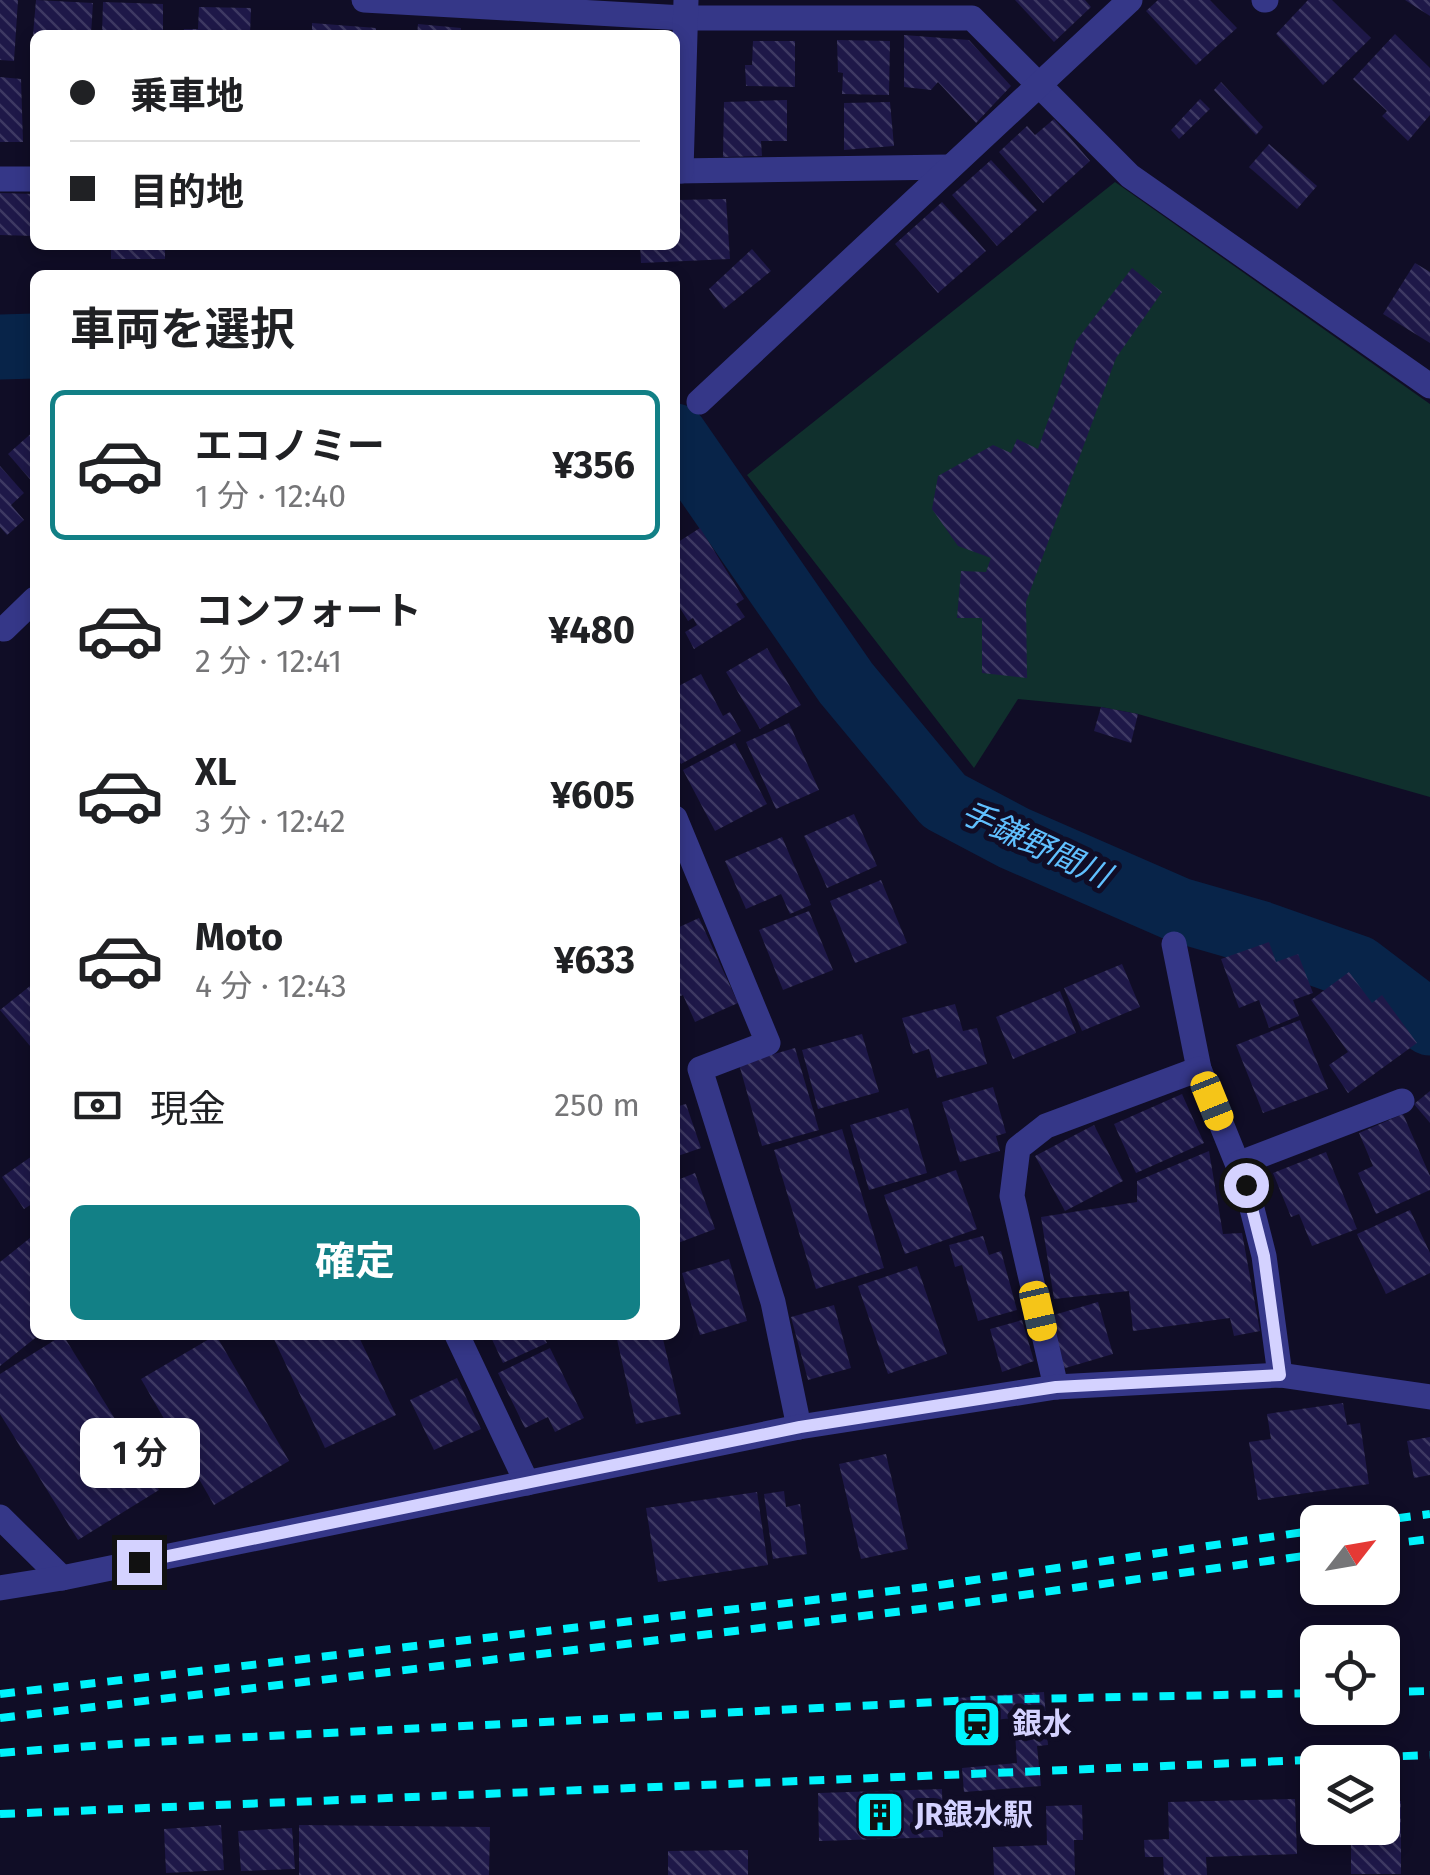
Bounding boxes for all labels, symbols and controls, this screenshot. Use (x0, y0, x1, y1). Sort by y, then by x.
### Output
text: 乗車地 (130, 73, 244, 119)
text: 目的地 (130, 169, 244, 215)
text: 車両を選択 (70, 303, 295, 357)
icon: car (75, 420, 165, 510)
text: エコノミー (195, 423, 385, 469)
text: ¥356 (552, 442, 635, 488)
text: 1 分 · 12:40 (195, 477, 346, 515)
icon: car (75, 585, 165, 675)
text: コンフォート (195, 588, 422, 634)
text: ¥480 (548, 607, 635, 653)
text: 2 分 · 12:41 (195, 642, 342, 680)
text: XL (195, 749, 237, 795)
icon: car (75, 750, 165, 840)
text: ¥605 (551, 772, 635, 818)
water label: 手鎌野間川 (955, 793, 1119, 896)
text: 3 分 · 12:42 (195, 802, 346, 840)
text: Moto (195, 914, 283, 960)
icon: car (75, 915, 165, 1005)
text: ¥633 (554, 937, 635, 983)
text: 4 分 · 12:43 (195, 967, 347, 1005)
car (1187, 1068, 1237, 1134)
icon: cash (70, 1078, 125, 1133)
text: 現金 (150, 1086, 226, 1132)
text: 250 m (554, 1086, 640, 1124)
route start (1224, 1163, 1269, 1208)
button: 確定 (70, 1205, 640, 1320)
car (1017, 1278, 1059, 1344)
callout: 1 分 (79, 1417, 199, 1487)
text: 1 分 (113, 1434, 167, 1472)
north arrow (1300, 1505, 1400, 1605)
map controls (1300, 1505, 1400, 1845)
route end (117, 1540, 162, 1585)
button: locate (1300, 1625, 1400, 1725)
station icon: 銀水 (951, 1698, 1003, 1750)
place label: 銀水 (1012, 1706, 1072, 1742)
button: layers (1300, 1745, 1400, 1845)
building icon: JR銀水駅 (854, 1789, 906, 1841)
place label: JR銀水駅 (914, 1797, 1033, 1833)

